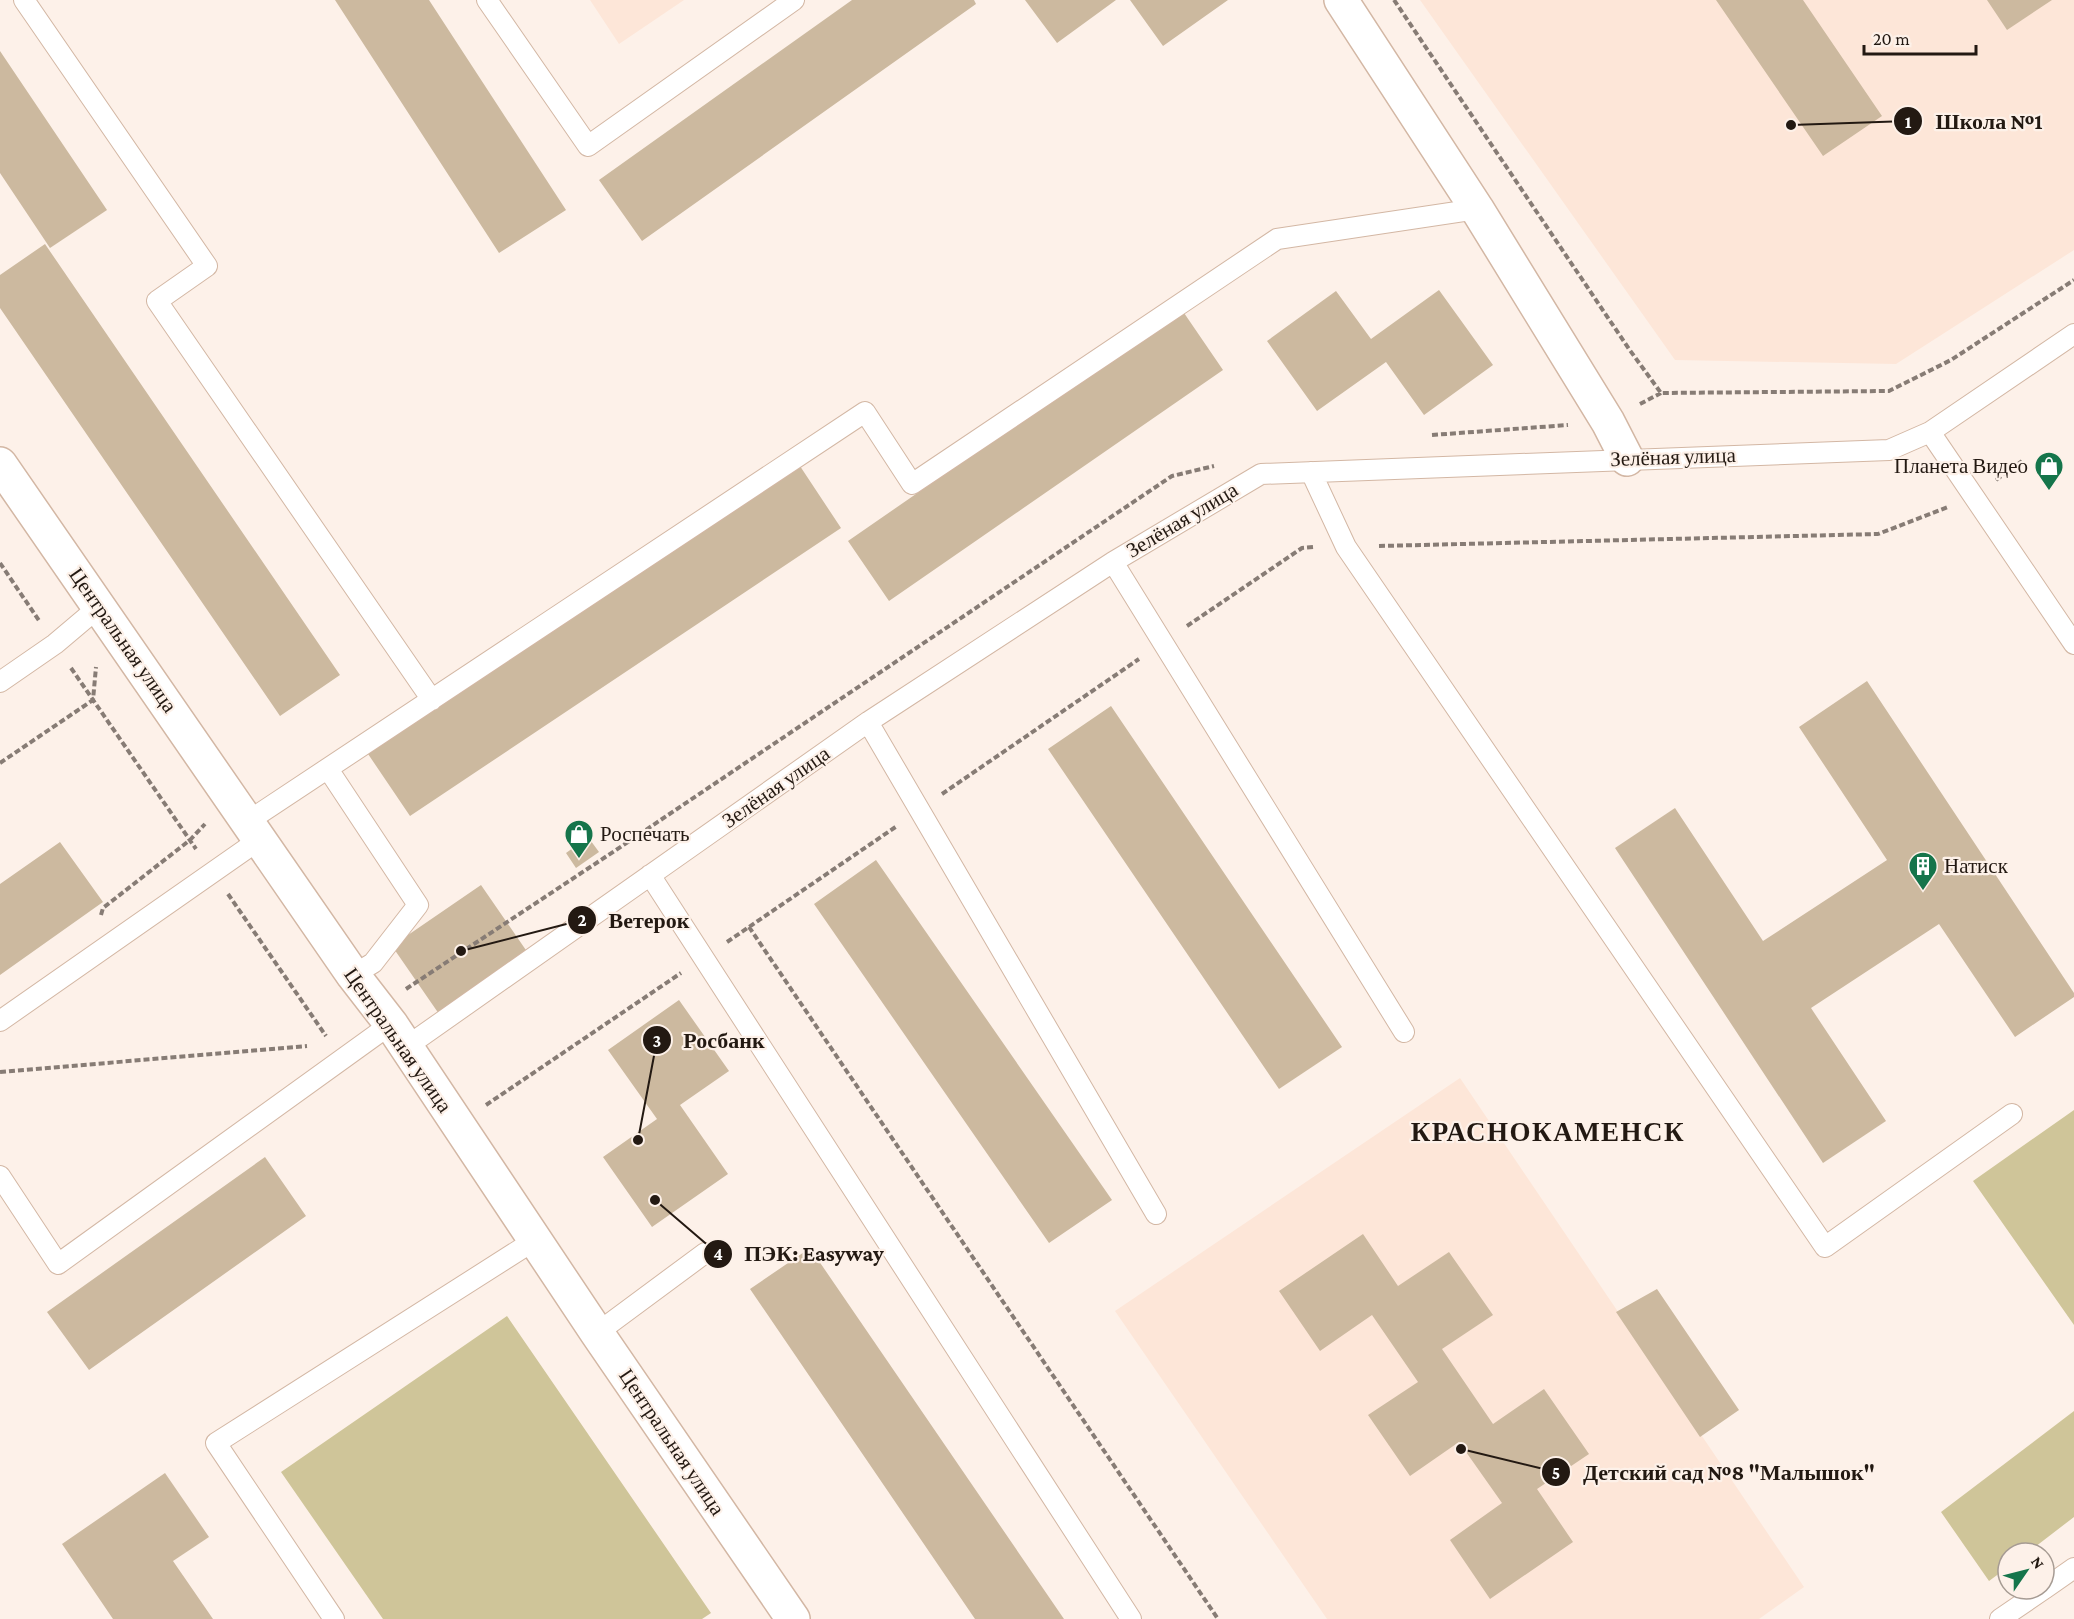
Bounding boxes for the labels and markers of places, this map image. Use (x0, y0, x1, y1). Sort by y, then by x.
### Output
callout: Школа №1 (1893, 101, 2054, 141)
shop icon: Планета Видео (2033, 450, 2065, 492)
place label: Планета Видео (1894, 454, 2028, 478)
shop icon: Роспечать (563, 818, 595, 860)
place label: Роспечать (600, 822, 690, 846)
building icon: Натиск (1907, 850, 1939, 892)
place label: Натиск (1944, 854, 2009, 878)
callout: Ветерок (567, 900, 702, 940)
callout: Росбанк (642, 1020, 777, 1060)
callout: ПЭК: Easyway (703, 1234, 896, 1274)
callout: Детский сад №8 "Малышок" (1541, 1452, 1887, 1492)

